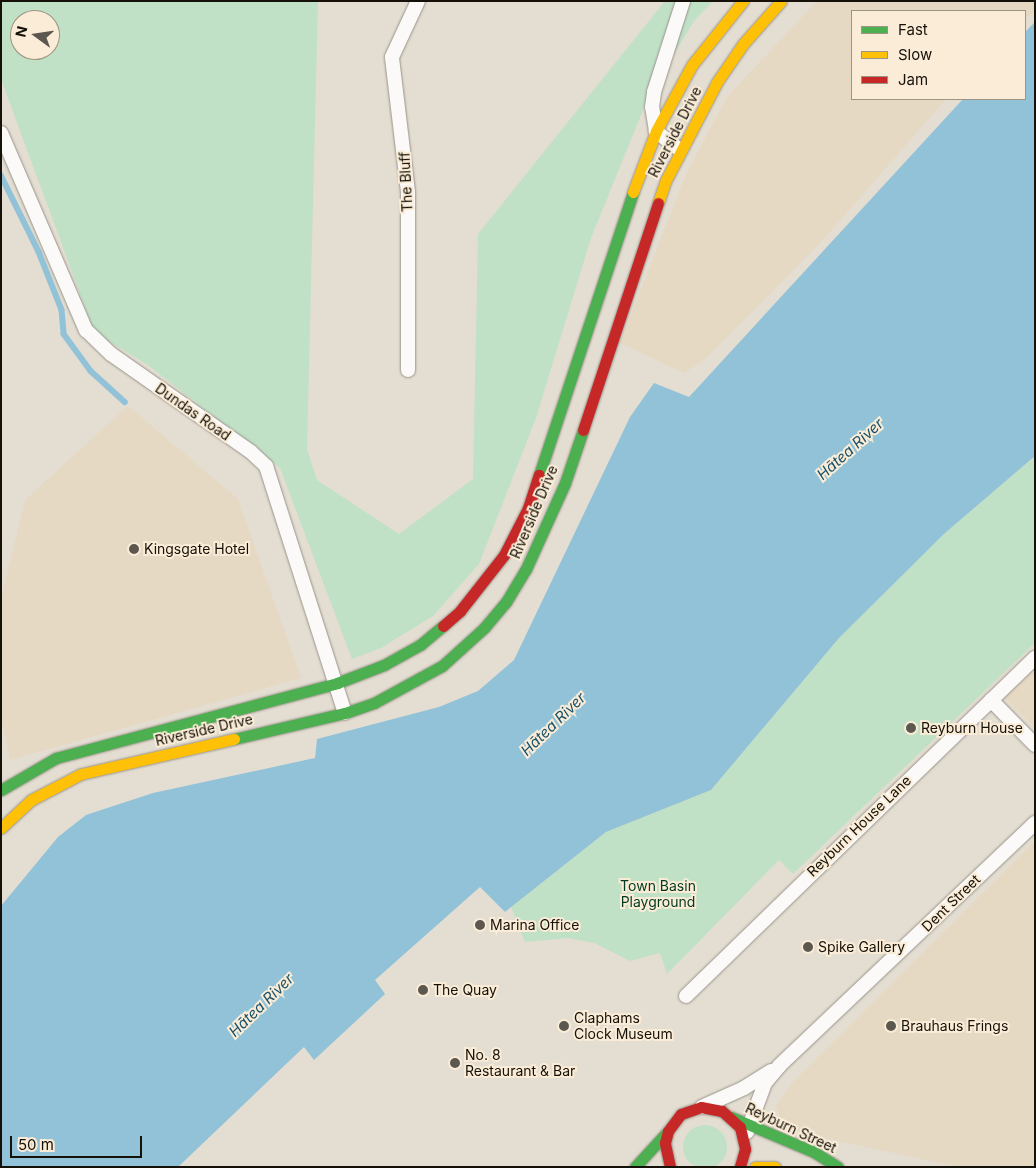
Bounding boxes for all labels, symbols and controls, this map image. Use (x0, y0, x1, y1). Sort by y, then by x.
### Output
north arrow (10, 10, 60, 60)
legend (851, 10, 1026, 100)
text: Fast (898, 20, 928, 39)
text: N (11, 24, 30, 39)
text: Slow (898, 45, 932, 64)
text: Jam (898, 70, 928, 89)
street label: Riverside Drive (645, 84, 705, 180)
street label: The Bluff (396, 152, 416, 212)
street label: Dundas Road (152, 380, 234, 444)
water label: Hātea River (813, 415, 887, 483)
street label: Riverside Drive (507, 463, 561, 561)
place label: Kingsgate Hotel (144, 541, 249, 557)
marker: Kingsgate Hotel (128, 543, 140, 555)
water label: Hātea River (517, 689, 589, 759)
street label: Riverside Drive (154, 711, 254, 749)
place label: Reyburn House (921, 720, 1023, 736)
marker: Reyburn House (905, 722, 917, 734)
street label: Reyburn House Lane (804, 772, 914, 880)
street label: Dent Street (918, 871, 984, 935)
park label: Town Basin Playground (620, 878, 696, 910)
place label: Marina Office (490, 917, 580, 933)
marker: Marina Office (474, 919, 486, 931)
place label: Spike Gallery (818, 939, 905, 955)
marker: Spike Gallery (802, 941, 814, 953)
water label: Hātea River (225, 970, 297, 1040)
place label: The Quay (433, 982, 497, 998)
marker: The Quay (417, 984, 429, 996)
place label: Claphams Clock Museum (574, 1010, 673, 1042)
place label: Brauhaus Frings (901, 1018, 1008, 1034)
marker: Claphams Clock Museum (558, 1020, 570, 1032)
marker: Brauhaus Frings (885, 1020, 897, 1032)
place label: No. 8 Restaurant & Bar (465, 1047, 575, 1080)
marker: No. 8 Restaurant & Bar (449, 1057, 461, 1069)
street label: Reyburn Street (743, 1100, 839, 1156)
scale bar (12, 1126, 145, 1158)
text: 50 m (18, 1135, 54, 1154)

